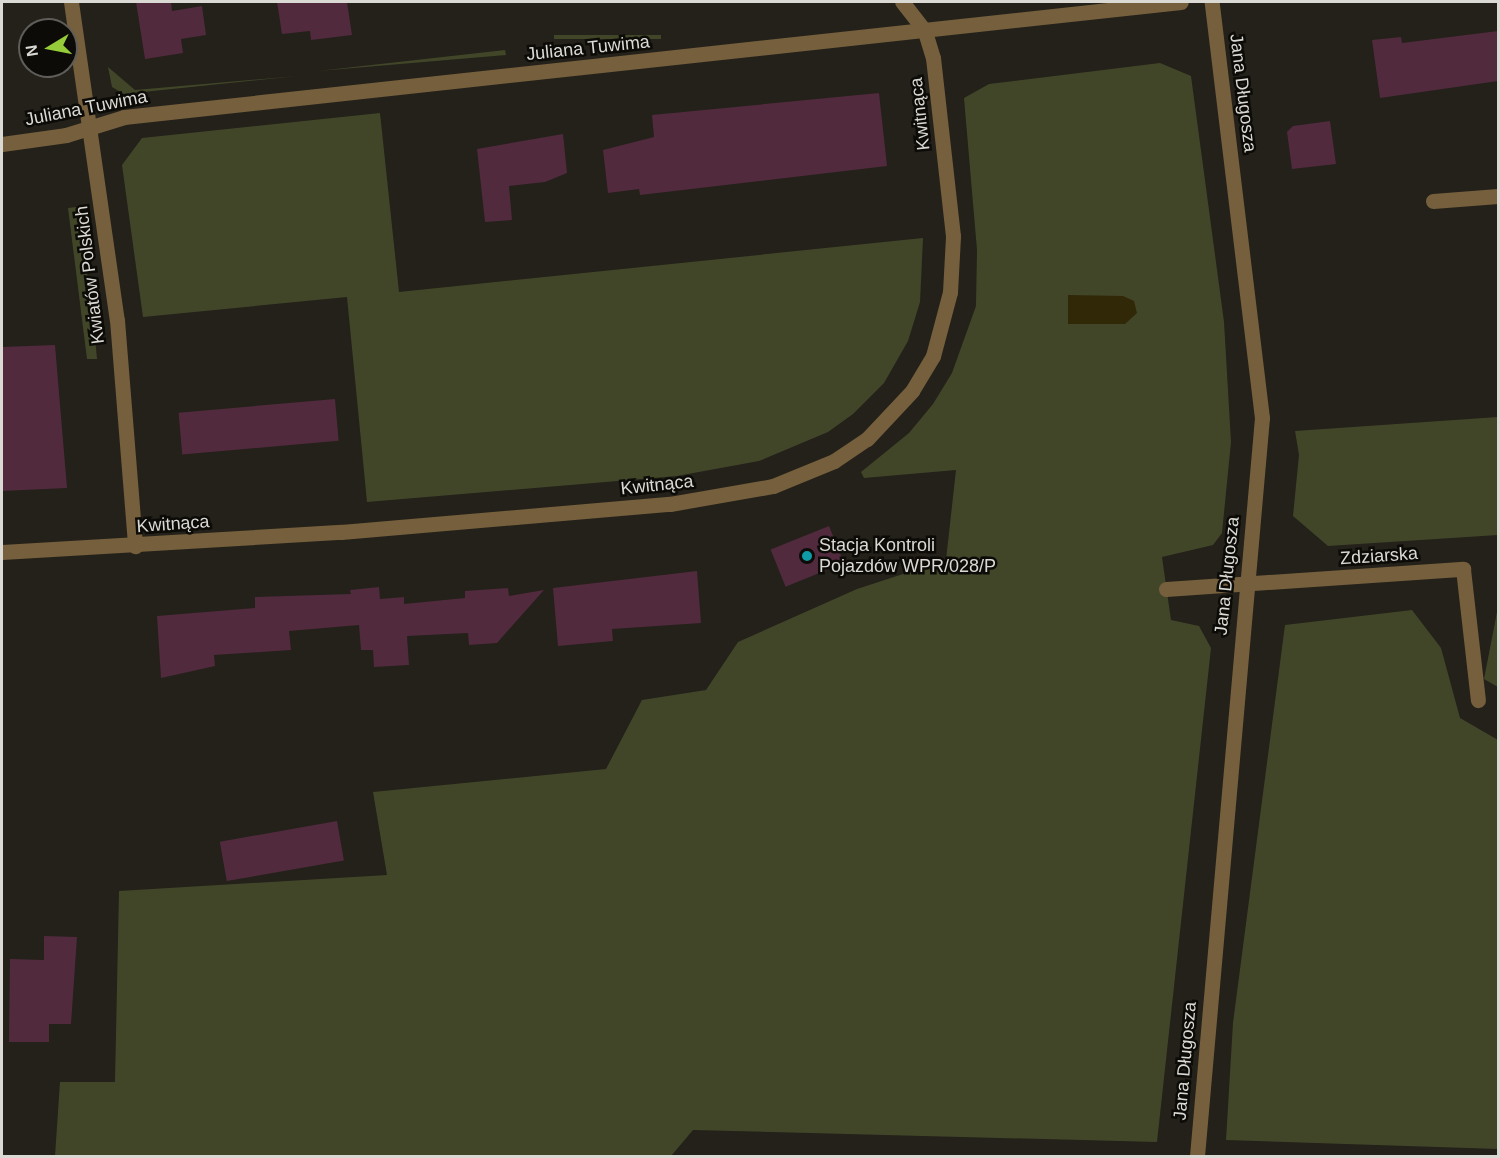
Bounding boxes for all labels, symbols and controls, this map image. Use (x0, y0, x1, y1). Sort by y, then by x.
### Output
north arrow (18, 18, 78, 78)
street label: Juliana Tuwima (525, 31, 651, 65)
street label: Jana Długosza (1225, 33, 1261, 153)
text: N (22, 44, 41, 58)
street label: Kwitnąca (905, 77, 935, 151)
street label: Juliana Tuwima (23, 86, 149, 130)
street label: Kwiatów Polskich (71, 205, 109, 345)
street label: Kwitnąca (620, 470, 694, 500)
street label: Kwitnąca (136, 511, 210, 537)
street label: Jana Długosza (1210, 516, 1244, 636)
place label: Stacja Kontroli Pojazdów WPR/028/P (819, 535, 996, 578)
street label: Zdziarska (1339, 543, 1419, 569)
marker: Stacja Kontroli Pojazdów WPR/028/P (800, 549, 814, 563)
street label: Jana Długosza (1169, 1001, 1201, 1121)

